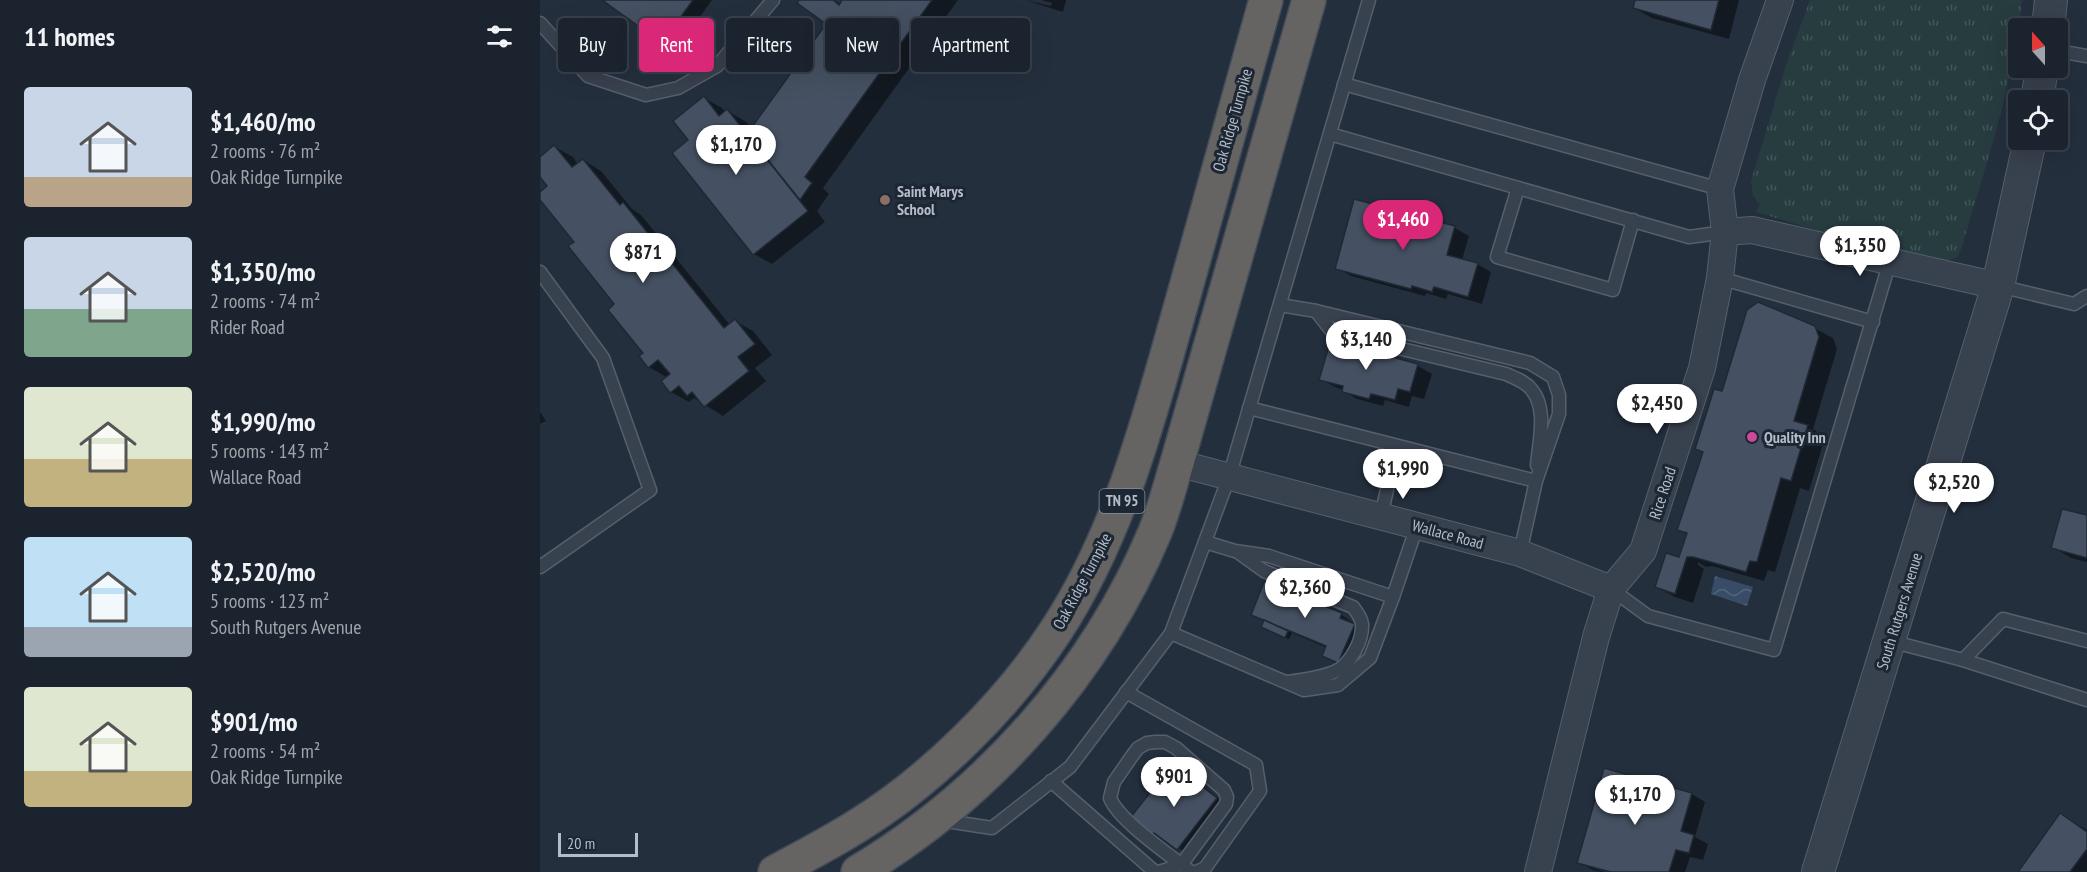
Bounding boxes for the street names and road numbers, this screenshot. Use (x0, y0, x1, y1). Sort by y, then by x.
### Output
street label: Oak Ridge Turnpike (1208, 66, 1256, 174)
street label: Rice Road (1644, 464, 1680, 522)
road number: TN 95 (1100, 489, 1144, 513)
street label: Wallace Road (1410, 515, 1486, 553)
street label: Oak Ridge Turnpike (1048, 529, 1116, 633)
street label: South Rutgers Avenue (1872, 550, 1926, 672)

